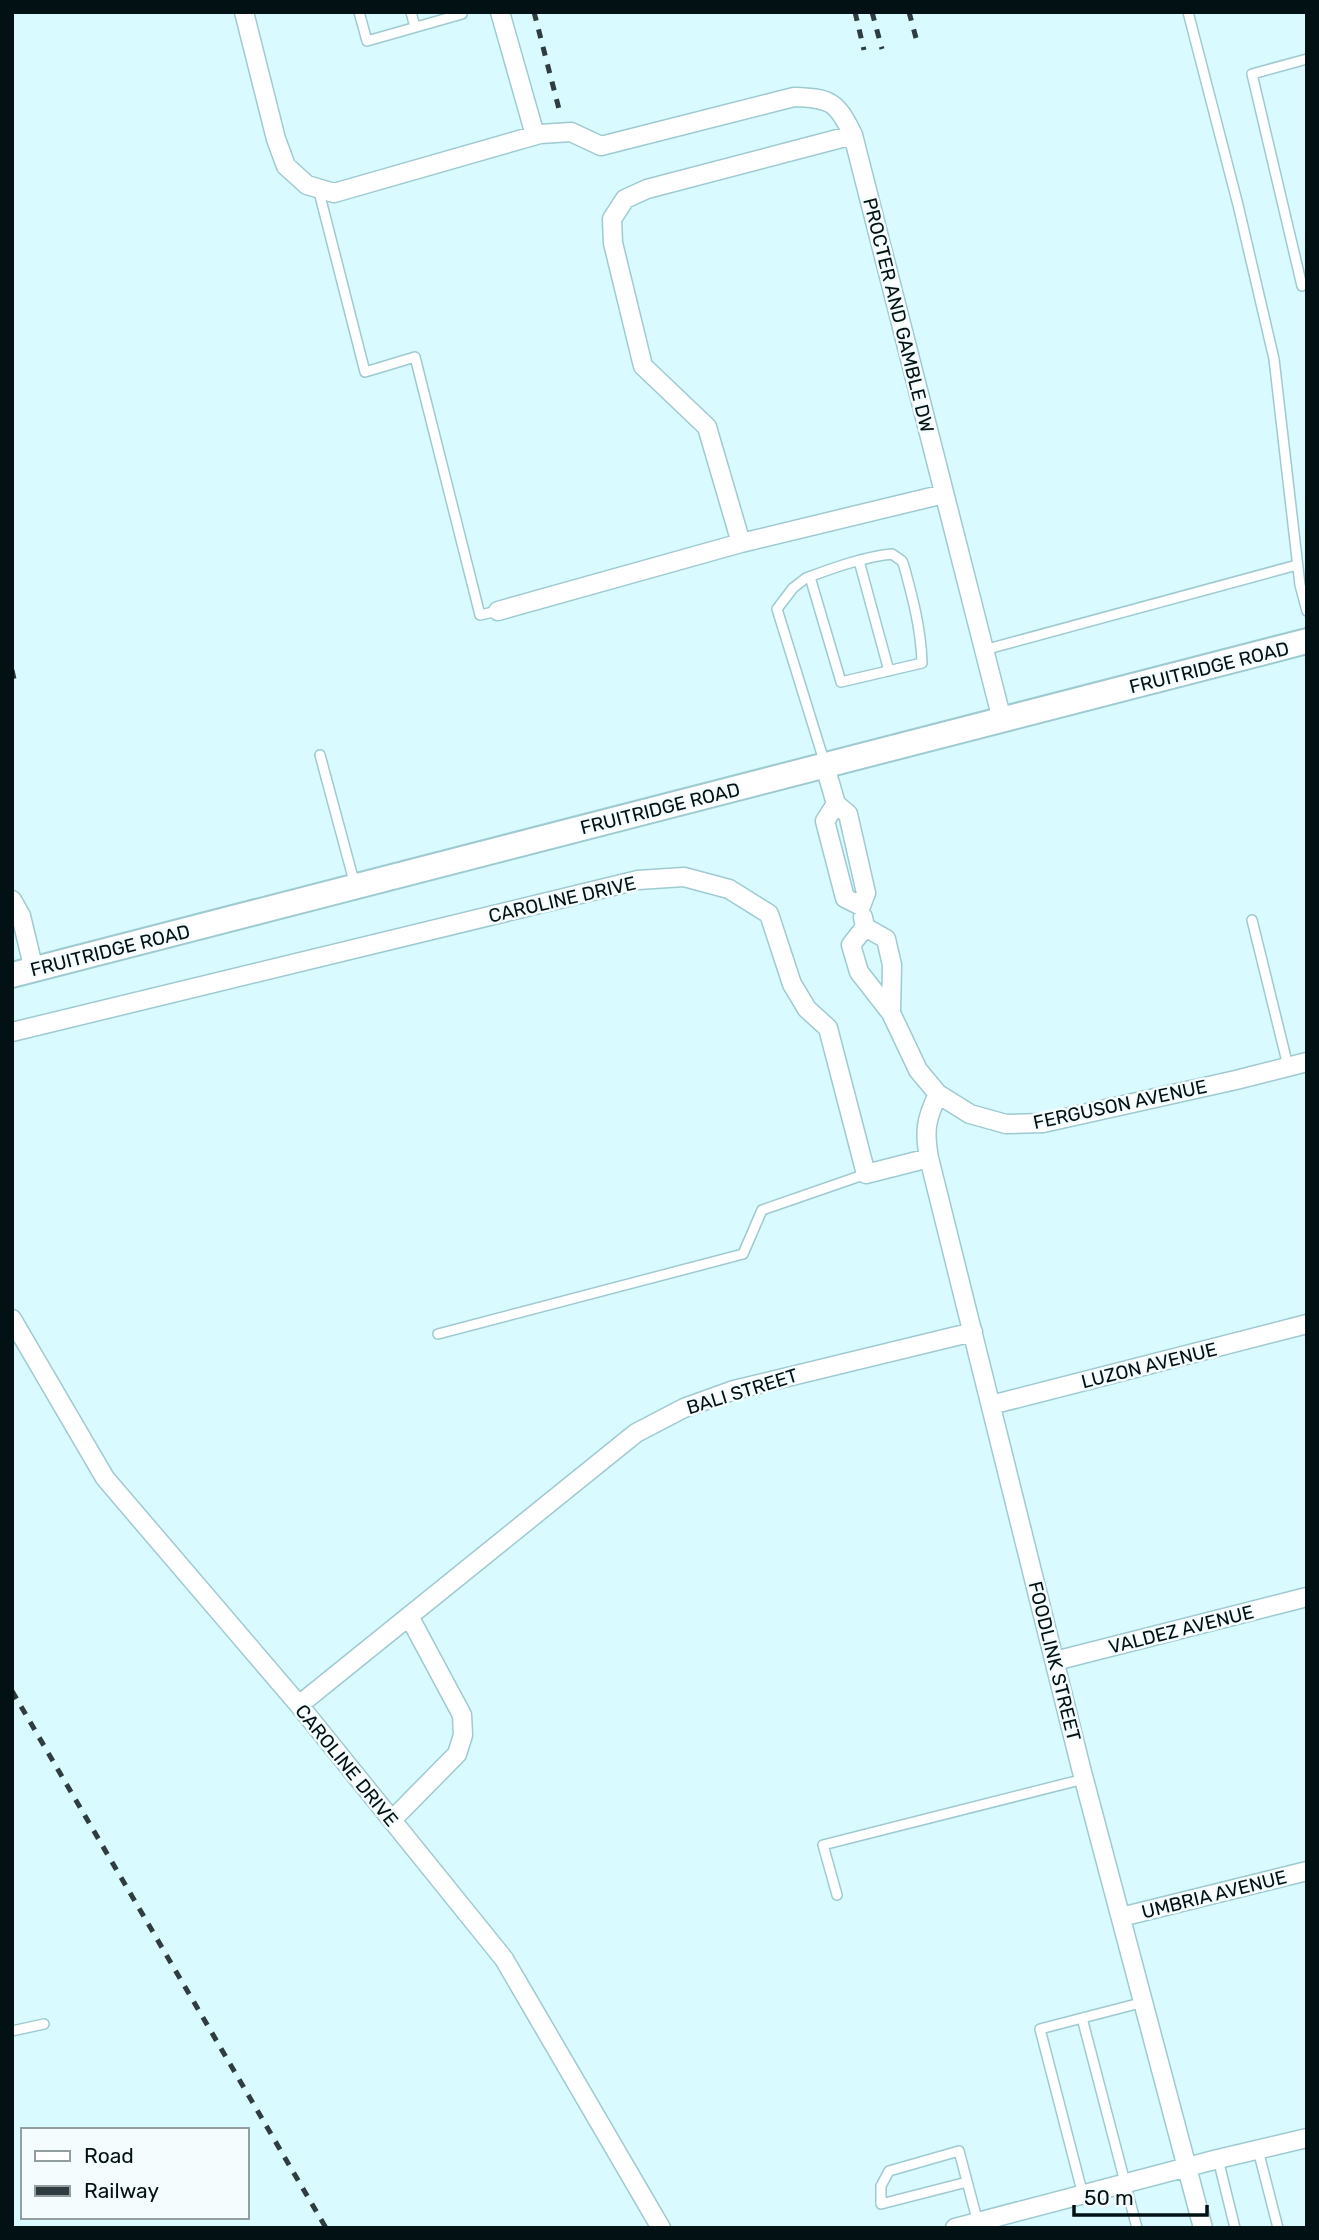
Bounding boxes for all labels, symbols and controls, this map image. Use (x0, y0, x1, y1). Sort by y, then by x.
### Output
street label: PROCTER AND GAMBLE DW (858, 195, 939, 435)
street label: FRUITRIDGE ROAD (1127, 637, 1291, 698)
street label: FRUITRIDGE ROAD (578, 778, 742, 839)
street label: CAROLINE DRIVE (486, 871, 638, 928)
street label: FRUITRIDGE ROAD (28, 920, 192, 981)
street label: FERGUSON AVENUE (1031, 1075, 1209, 1134)
street label: LUZON AVENUE (1079, 1338, 1219, 1393)
street label: BALI STREET (684, 1364, 800, 1419)
street label: FOODLINK STREET (1024, 1579, 1086, 1743)
street label: VALDEZ AVENUE (1106, 1600, 1256, 1659)
street label: CAROLINE DRIVE (290, 1700, 403, 1831)
street label: UMBRIA AVENUE (1139, 1865, 1289, 1924)
legend (21, 2128, 248, 2219)
text: Road (84, 2143, 134, 2168)
scale bar (1074, 2174, 1207, 2218)
text: Railway (84, 2178, 159, 2203)
text: 50 m (1084, 2185, 1134, 2210)

